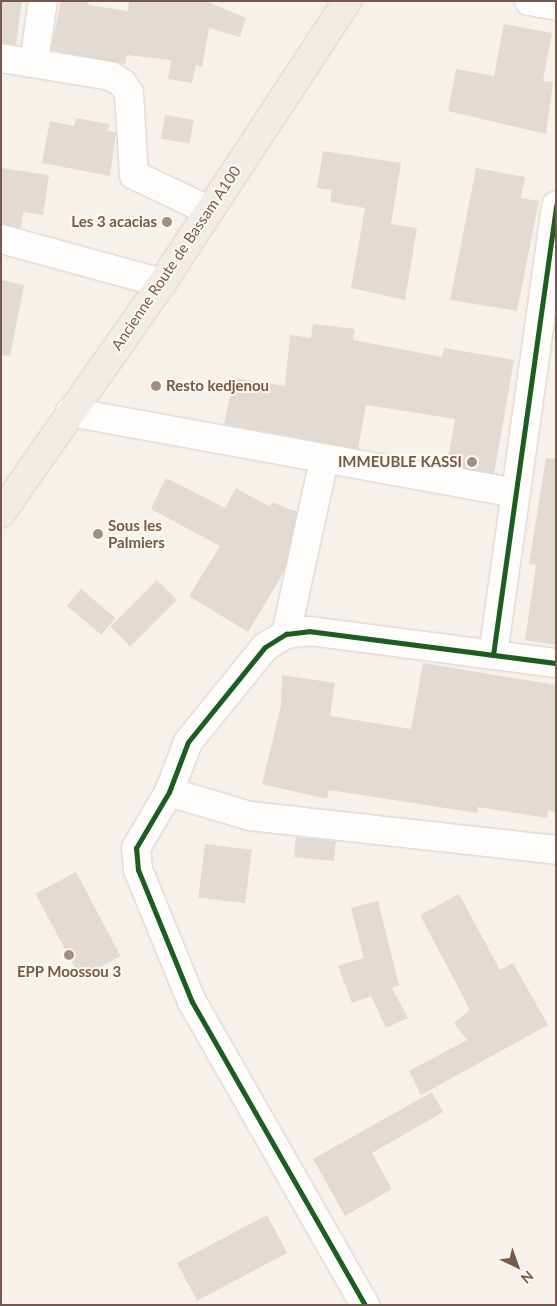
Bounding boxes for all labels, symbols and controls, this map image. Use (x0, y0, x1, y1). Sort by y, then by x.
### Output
street label: Ancienne Route de Bassam A100 (107, 162, 245, 354)
place label: Les 3 acacias (71, 213, 157, 231)
marker: Les 3 acacias (161, 216, 173, 228)
place label: Resto kedjenou (166, 377, 269, 395)
marker: Resto kedjenou (150, 380, 162, 392)
place label: IMMEUBLE KASSI (338, 453, 462, 471)
marker: IMMEUBLE KASSI (466, 456, 478, 468)
place label: Sous les Palmiers (108, 516, 165, 551)
marker: Sous les Palmiers (92, 528, 104, 540)
marker: EPP Moossou 3 (63, 949, 75, 961)
place label: EPP Moossou 3 (17, 963, 121, 981)
north arrow (492, 1241, 542, 1291)
text: N (518, 1268, 537, 1287)

